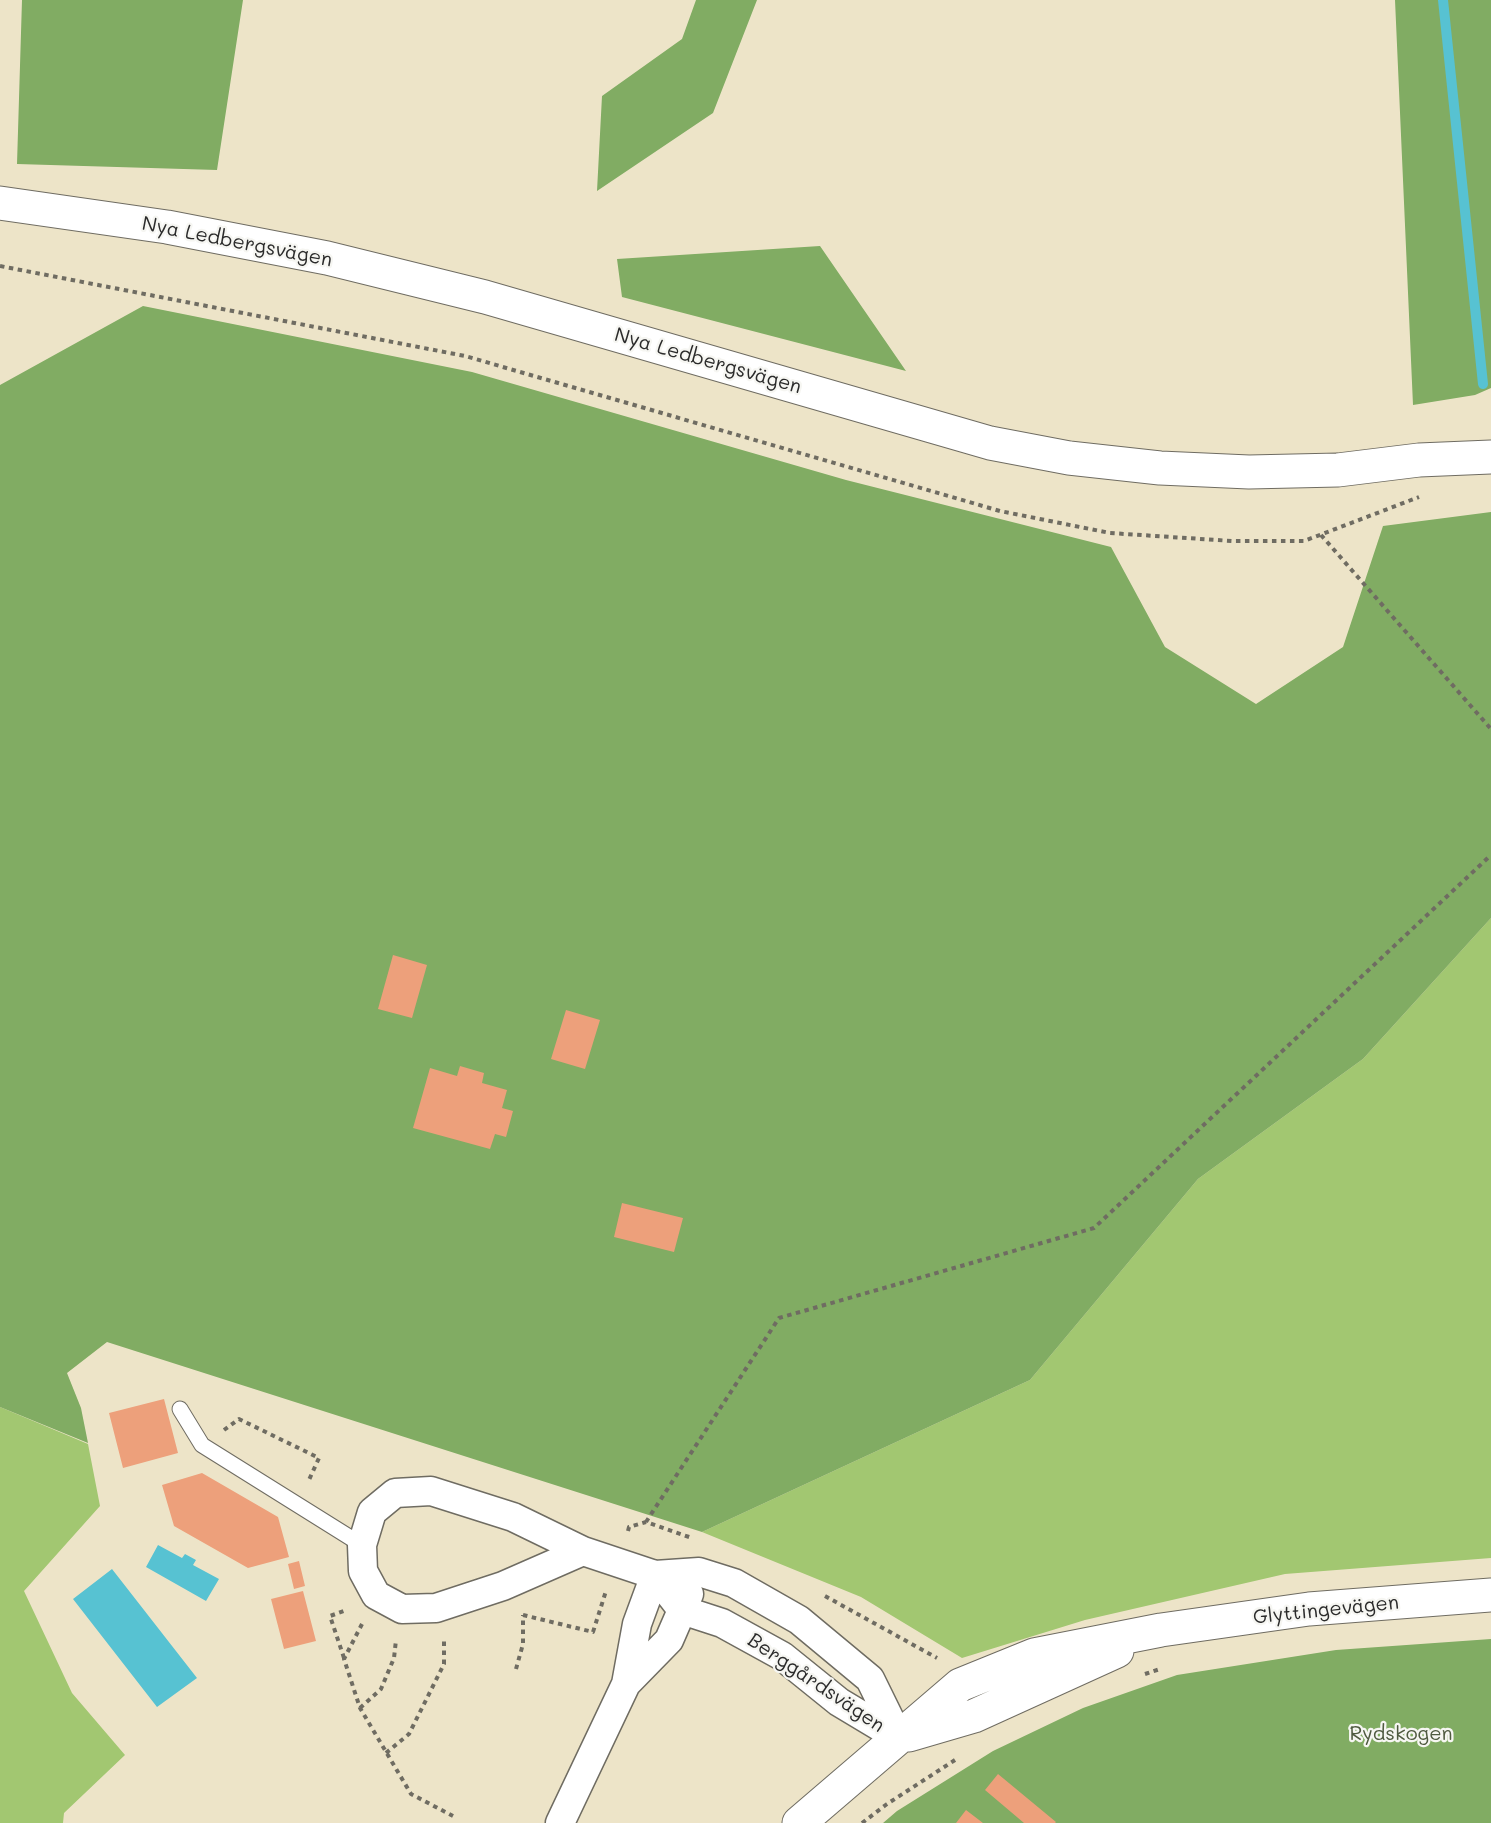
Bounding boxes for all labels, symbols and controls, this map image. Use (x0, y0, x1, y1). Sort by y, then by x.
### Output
street label: Nya Ledbergsvägen (140, 212, 334, 272)
street label: Nya Ledbergsvägen (612, 323, 804, 399)
street label: Glyttingevägen (1252, 1590, 1400, 1630)
street label: Berggårdsvägen (743, 1628, 889, 1738)
park label: Rydskogen (1349, 1722, 1453, 1746)

